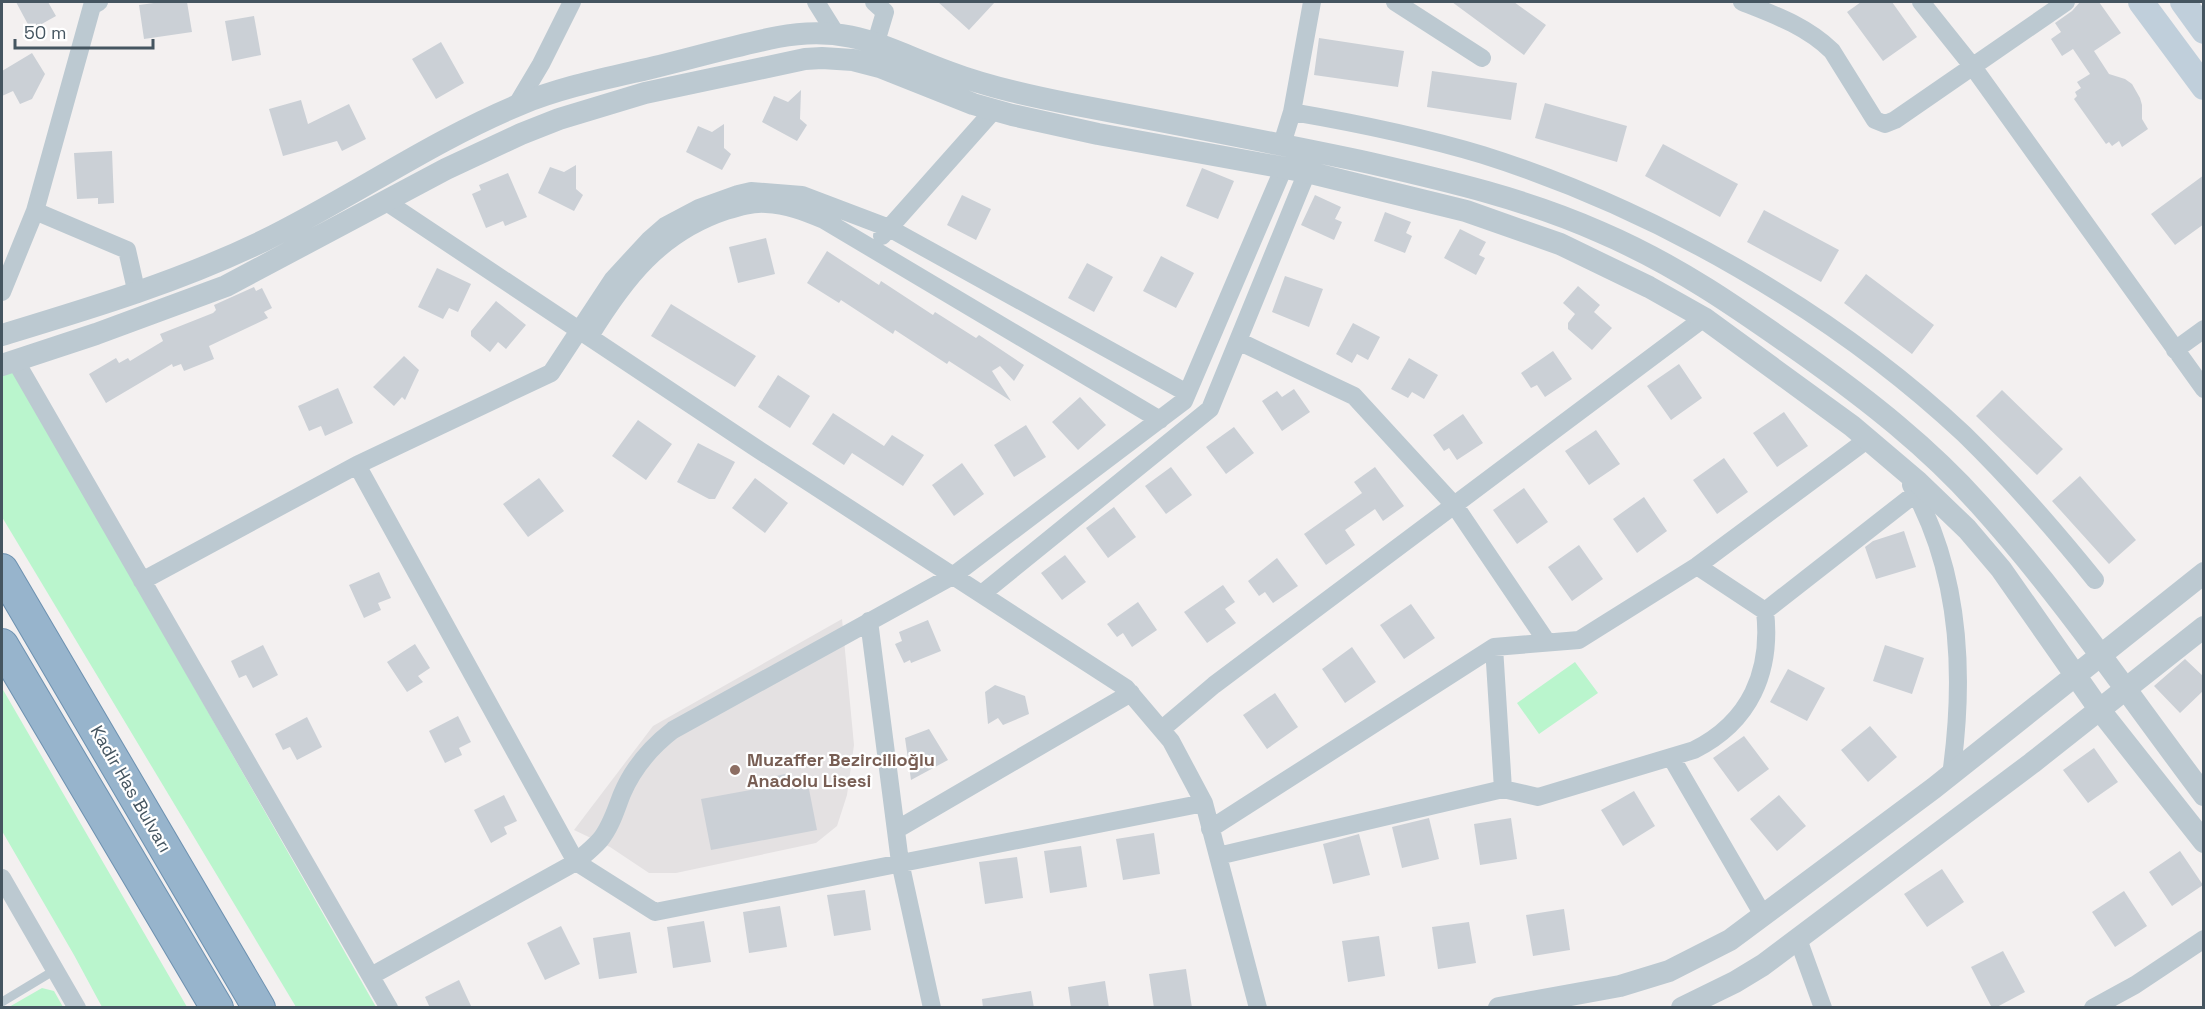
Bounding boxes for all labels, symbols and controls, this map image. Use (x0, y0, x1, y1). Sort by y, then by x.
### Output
scale bar (15, 12, 153, 50)
text: 50 m (24, 21, 66, 44)
street label: Kadir Has Bulvarı (86, 721, 177, 856)
place label: Muzaffer Bezircilioğlu Anadolu Lisesi (747, 748, 935, 792)
marker: Muzaffer Bezircilioğlu Anadolu Lisesi (728, 763, 742, 777)

